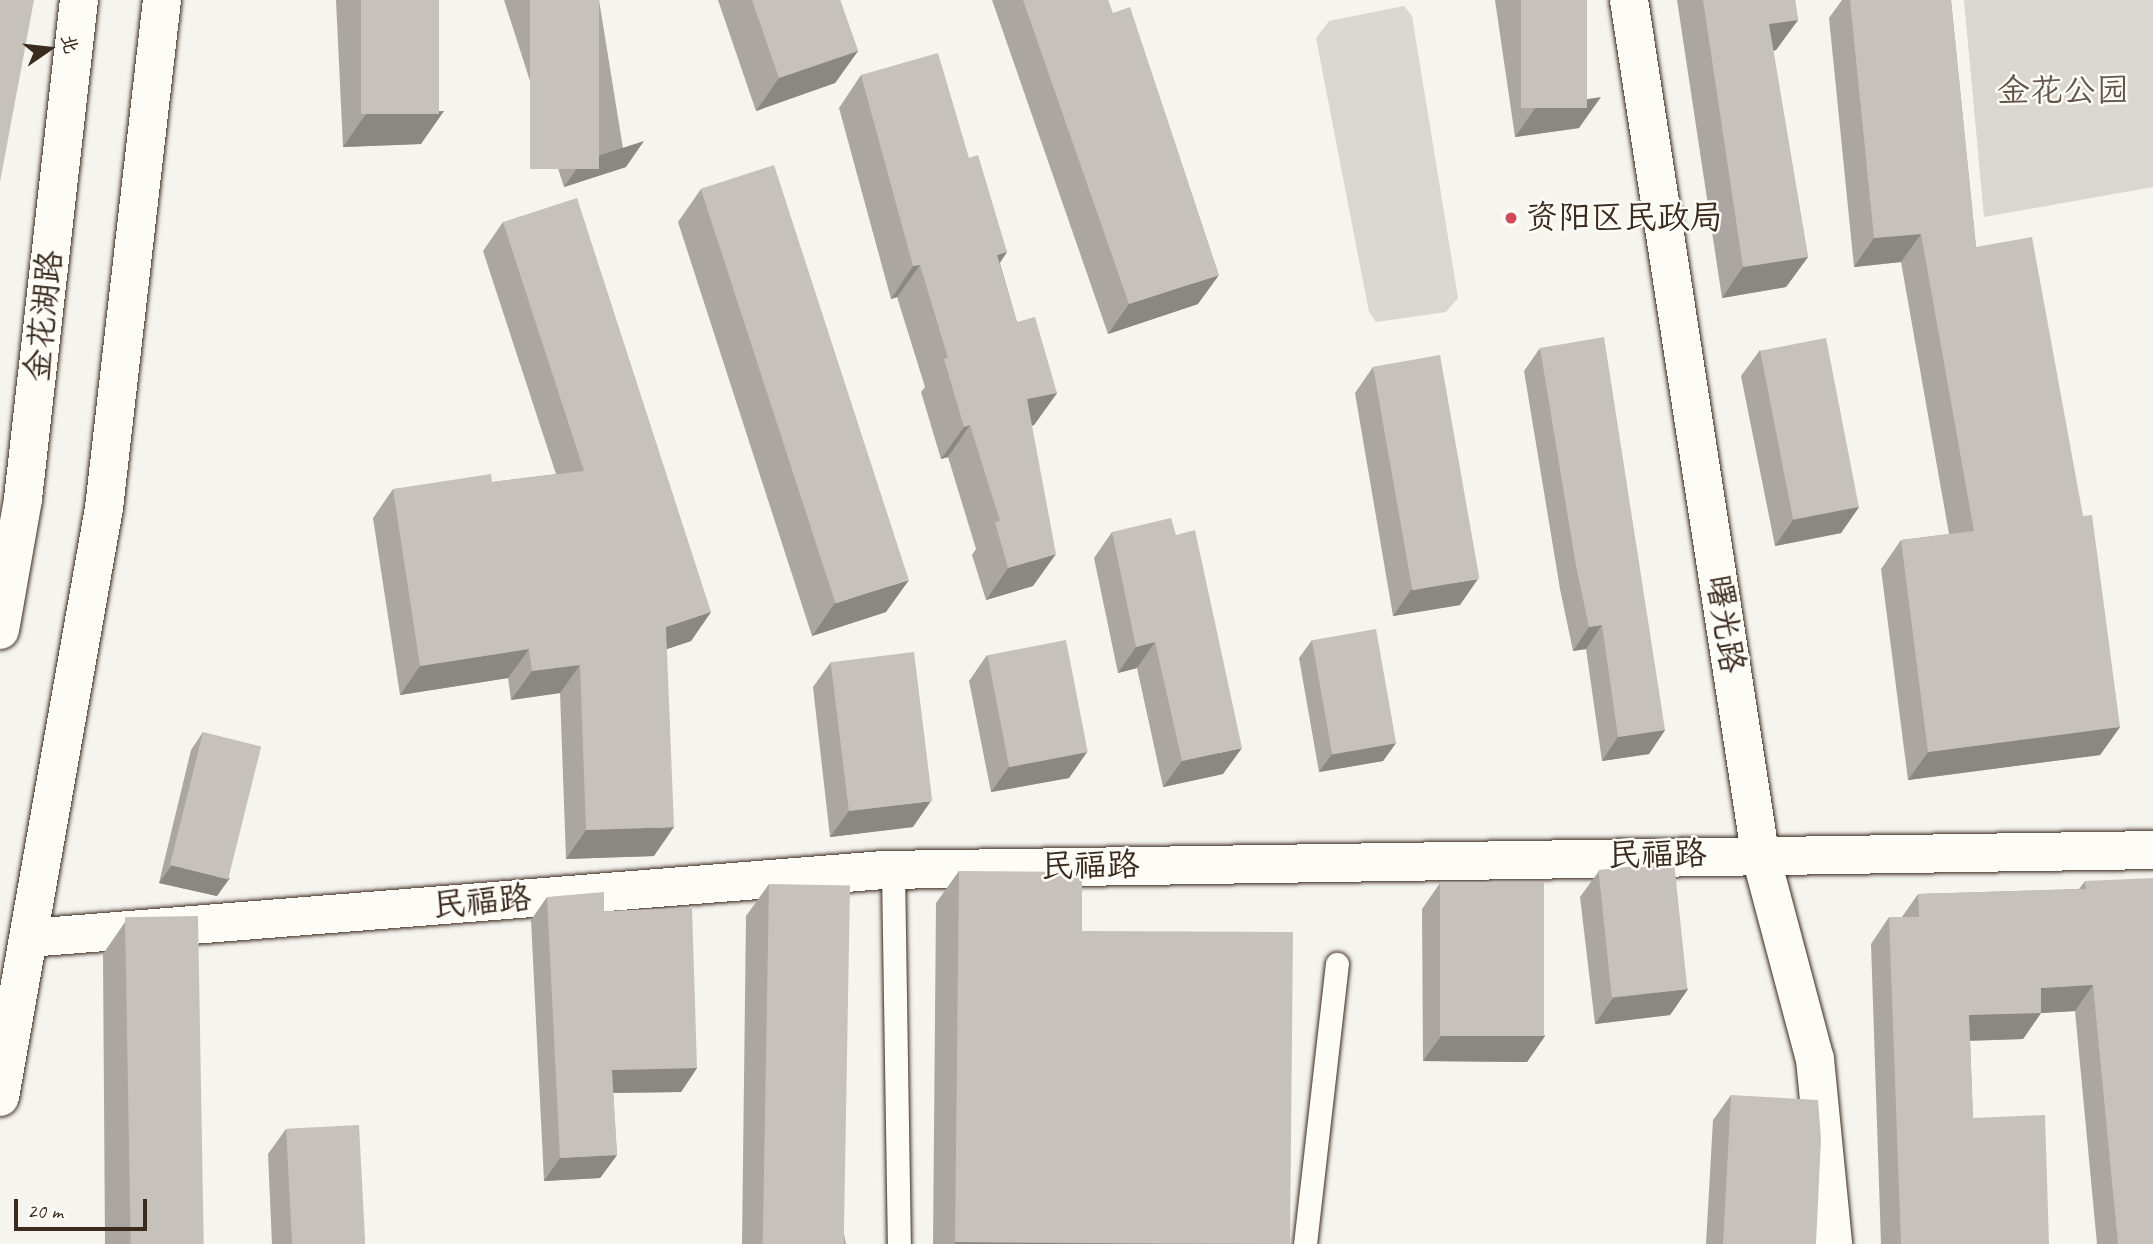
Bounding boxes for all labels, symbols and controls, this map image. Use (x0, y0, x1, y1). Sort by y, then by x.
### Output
north arrow (14, 14, 84, 84)
text: 北 (55, 32, 83, 56)
park label: 金花公园 (1997, 71, 2129, 111)
place label: 资阳区民政局 (1525, 198, 1723, 238)
marker: 资阳区民政局 (1503, 210, 1519, 226)
street label: 金花湖路 (17, 248, 71, 384)
street label: 曙光路 (1698, 572, 1752, 676)
street label: 民福路 (1607, 834, 1707, 876)
street label: 民福路 (1040, 845, 1140, 887)
street label: 民福路 (431, 878, 533, 926)
scale bar (18, 1184, 150, 1228)
text: 20 m (27, 1198, 63, 1224)

